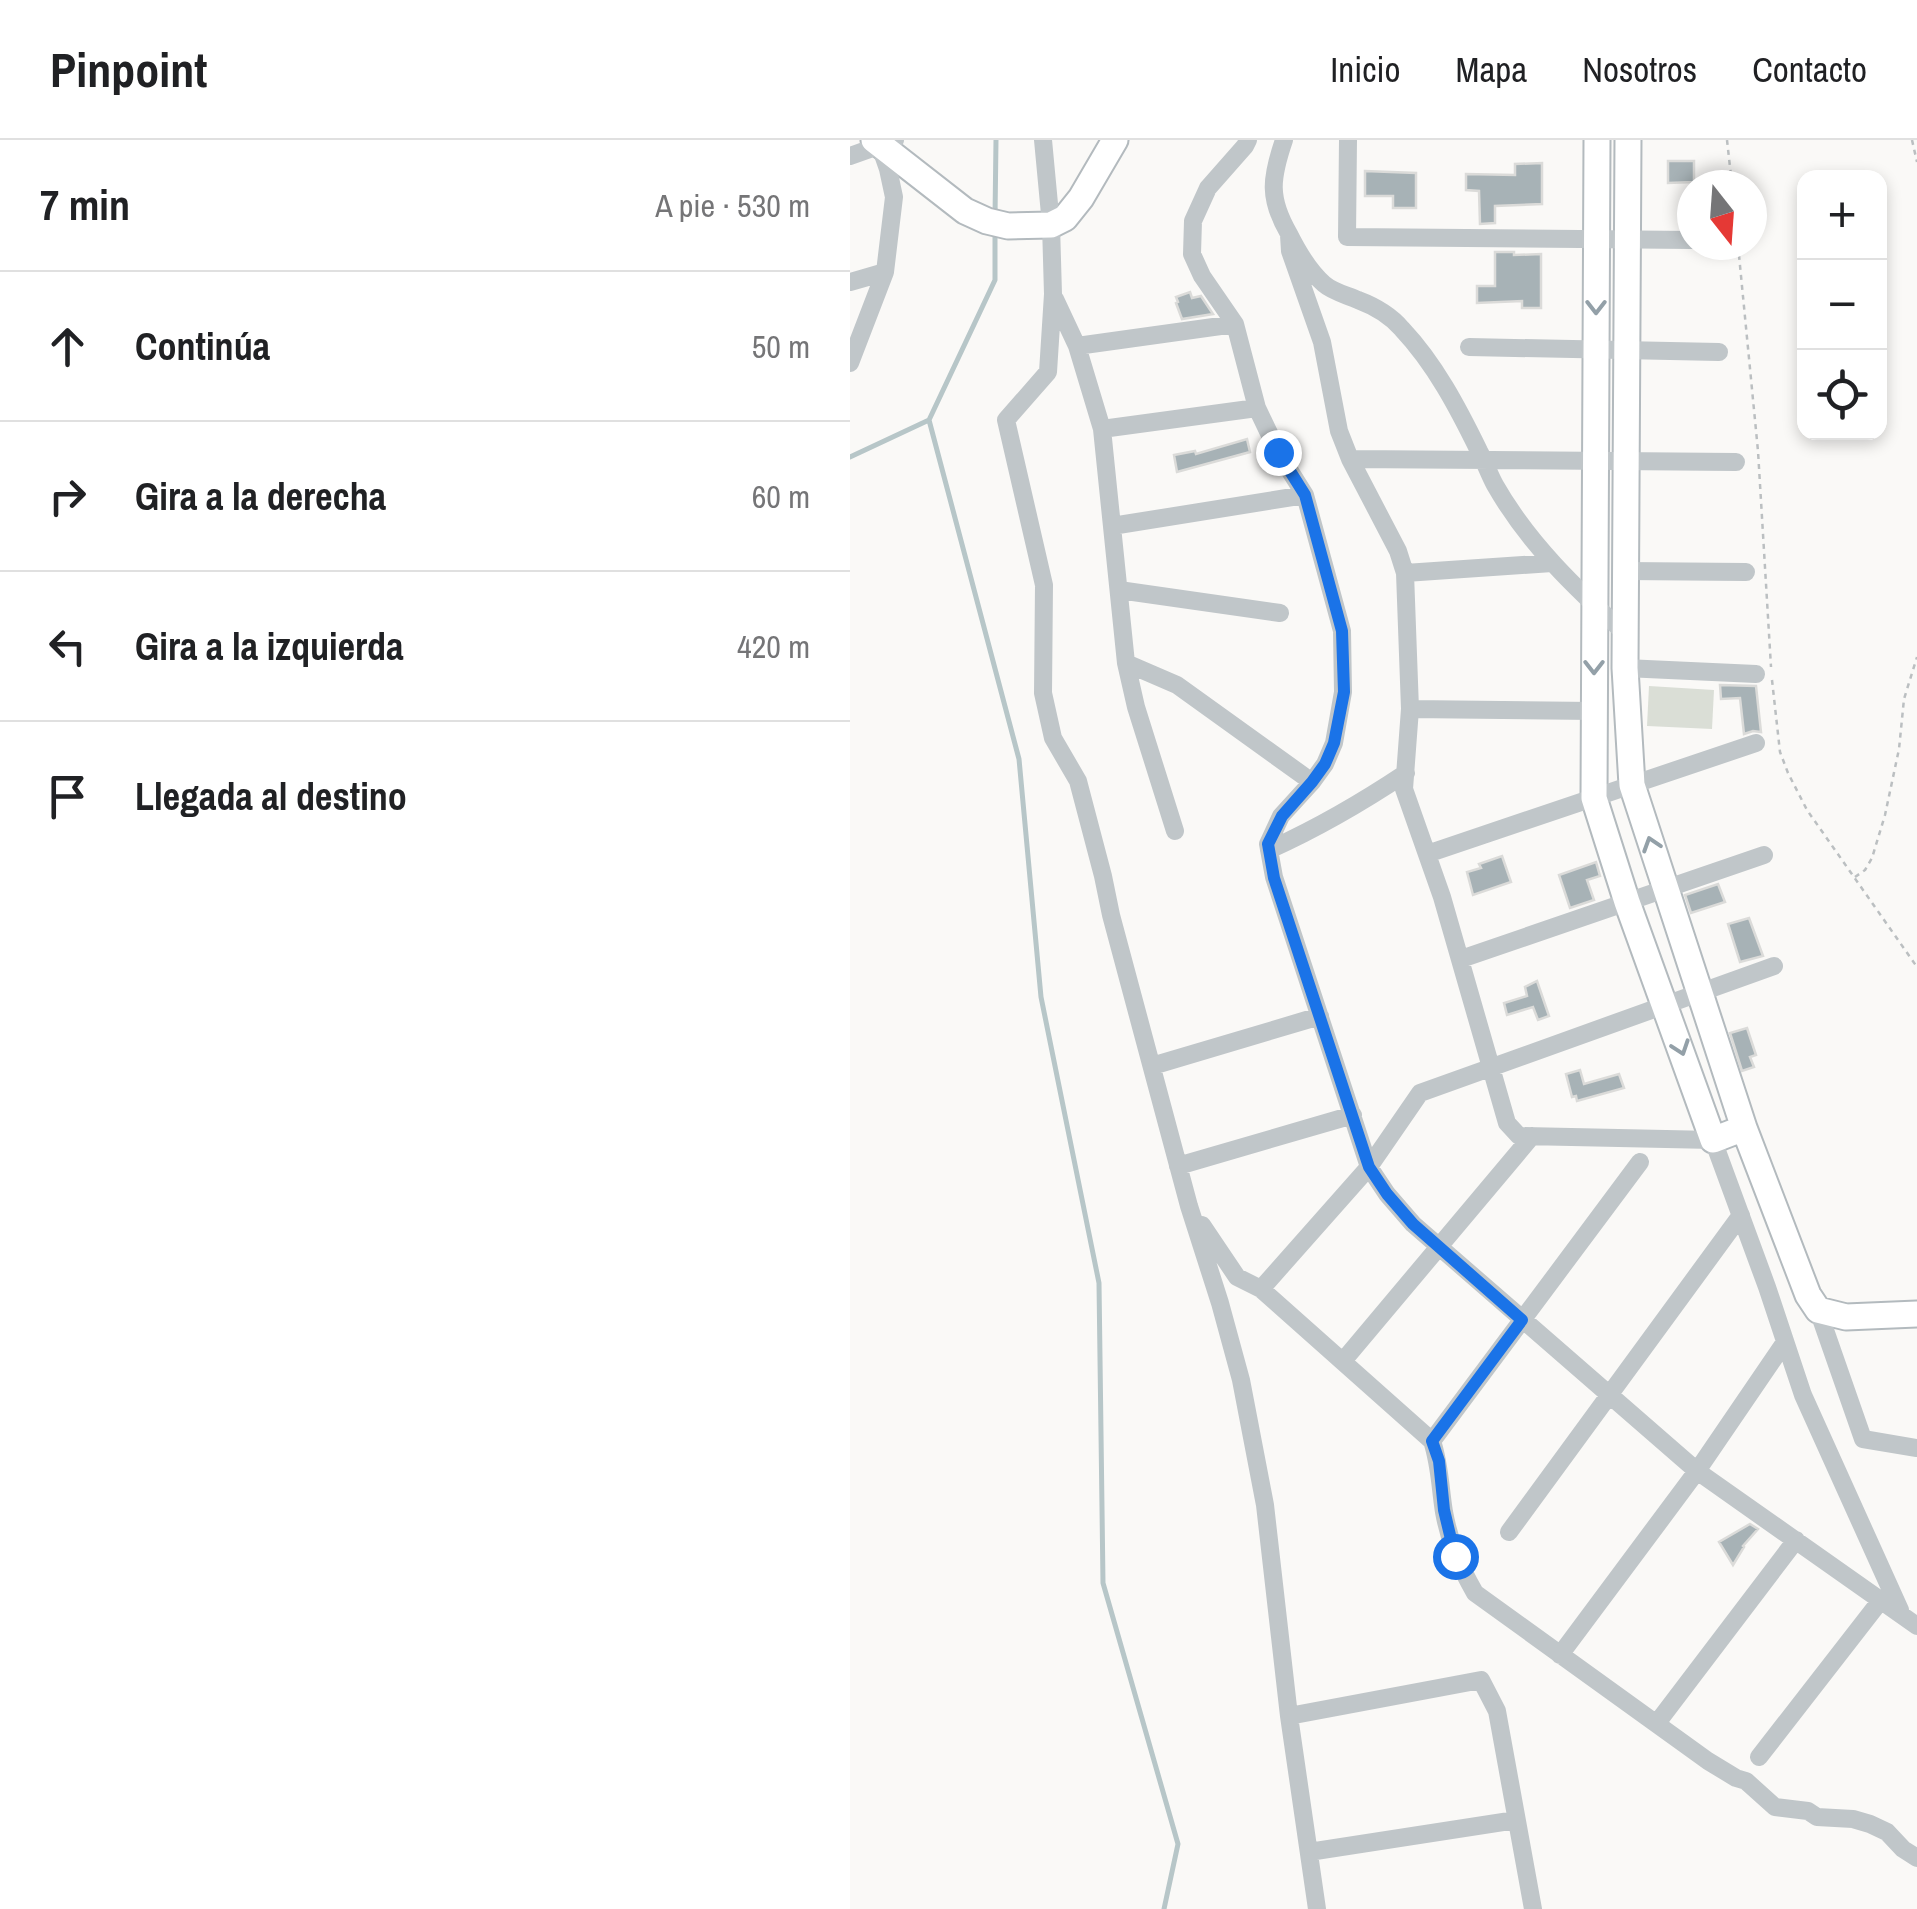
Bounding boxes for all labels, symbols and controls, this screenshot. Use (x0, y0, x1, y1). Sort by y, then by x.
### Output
text: Pinpoint (50, 37, 207, 102)
text: Inicio (1330, 46, 1400, 93)
text: Mapa (1455, 46, 1527, 93)
text: Nosotros (1582, 46, 1697, 93)
text: Contacto (1752, 46, 1867, 93)
north arrow (1677, 170, 1767, 260)
map controls (1797, 170, 1887, 440)
button: + (1797, 170, 1887, 260)
text: 7 min (40, 177, 130, 233)
text: A pie · 530 m (655, 184, 810, 227)
button: − (1797, 260, 1887, 350)
one-way arrow (1585, 300, 1607, 316)
icon: ahead (40, 319, 95, 374)
text: Continúa (135, 321, 270, 372)
text: 50 m (752, 325, 810, 368)
button: locate (1797, 350, 1887, 440)
route end (1256, 430, 1302, 476)
icon: right (40, 469, 95, 524)
text: Gira a la derecha (135, 471, 386, 522)
text: 60 m (752, 475, 810, 518)
icon: left (40, 619, 95, 674)
text: Gira a la izquierda (135, 621, 403, 672)
text: 420 m (737, 625, 810, 668)
one-way arrow (1583, 660, 1605, 676)
icon: arrive (40, 769, 95, 824)
text: Llegada al destino (135, 771, 407, 822)
one-way arrow (1643, 836, 1663, 853)
one-way arrow (1669, 1038, 1689, 1055)
route start (1433, 1534, 1479, 1580)

